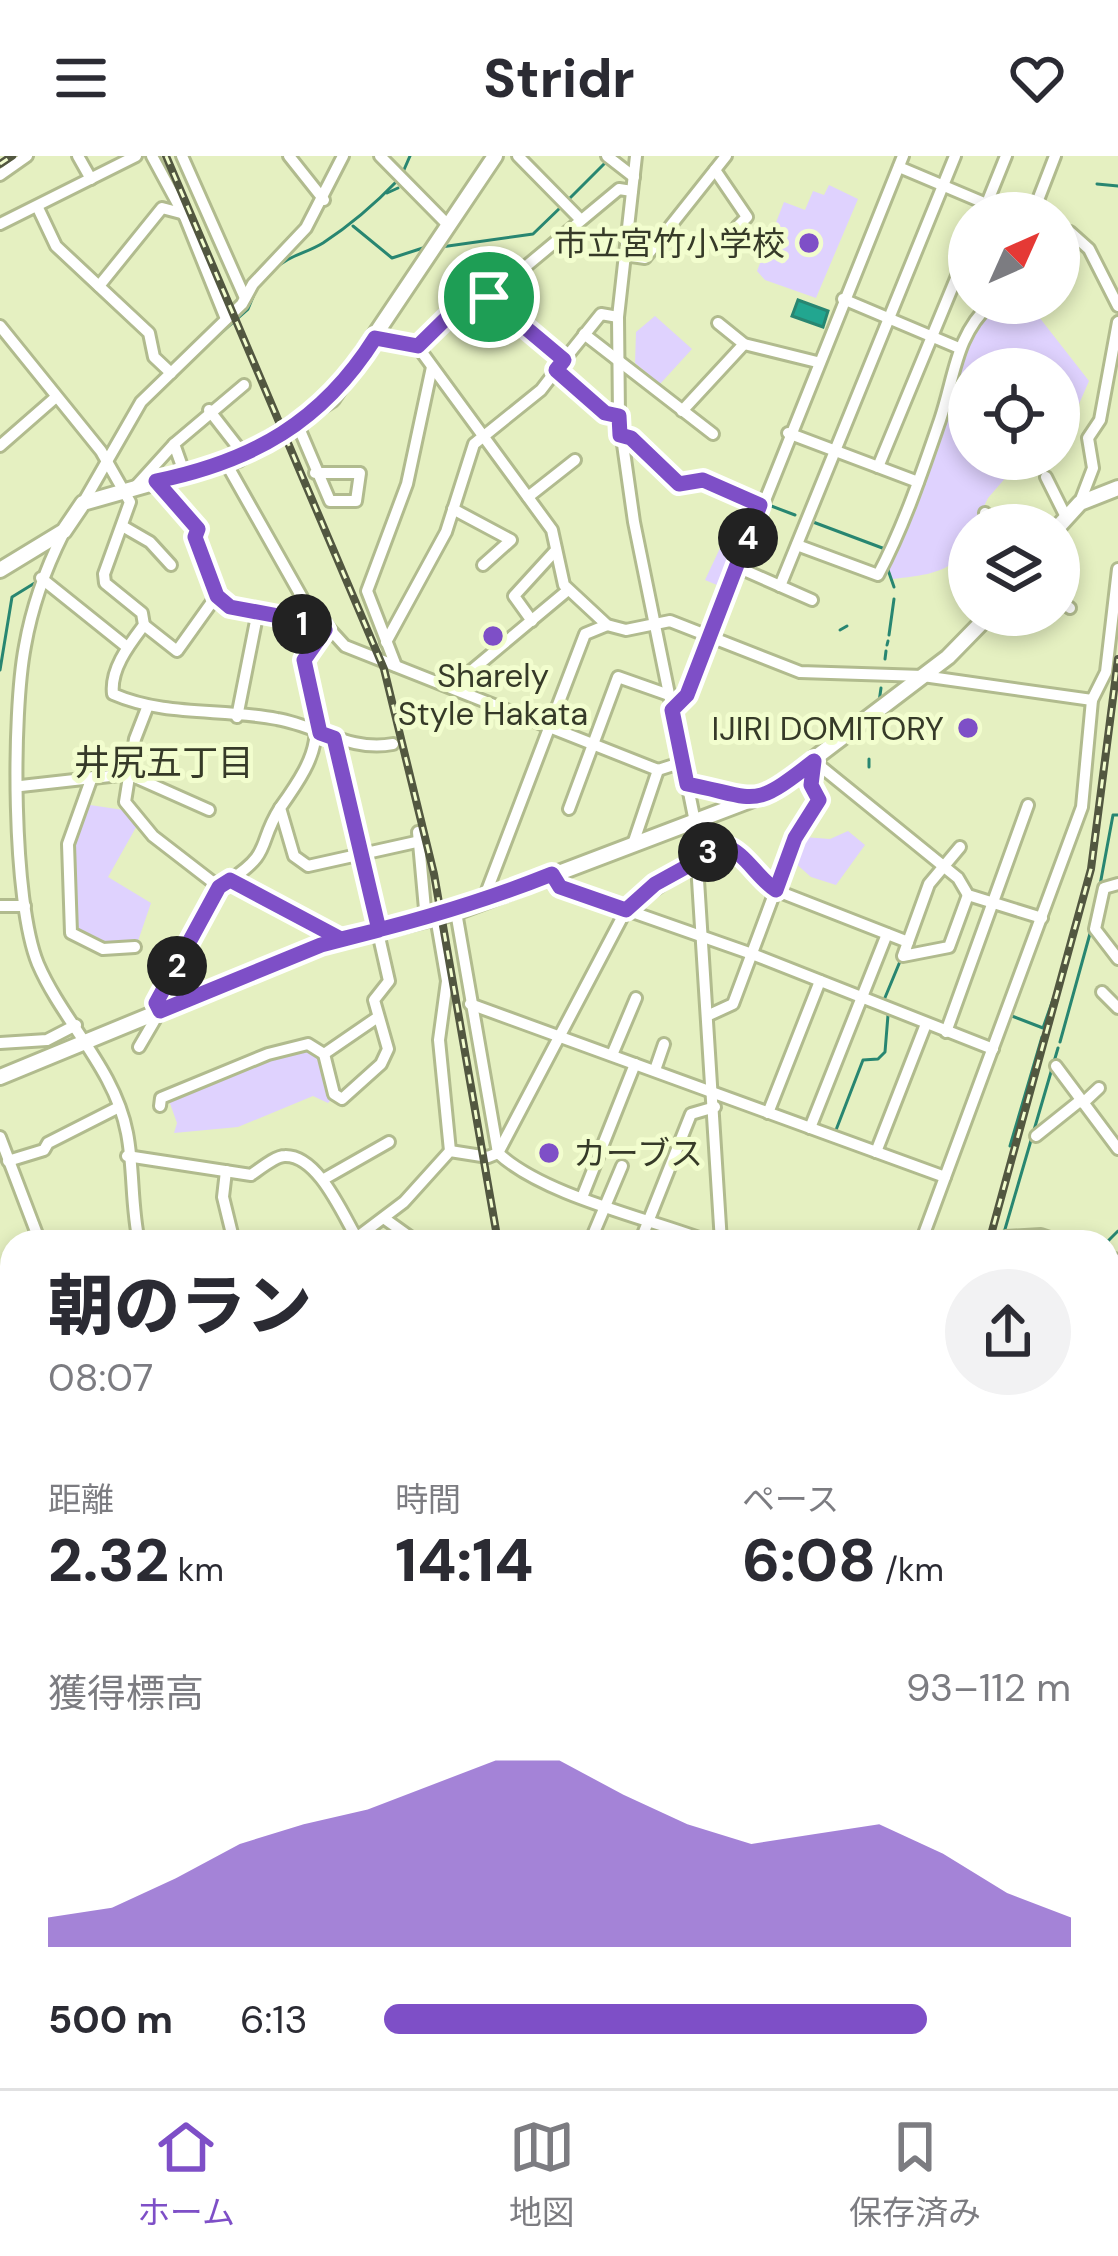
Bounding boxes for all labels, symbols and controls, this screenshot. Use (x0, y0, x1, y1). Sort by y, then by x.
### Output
text: Stridr (483, 43, 635, 114)
icon: menu (48, 45, 114, 111)
icon: heart (1004, 45, 1070, 111)
north arrow (948, 192, 1080, 324)
map controls (948, 192, 1080, 636)
place label: 市立宮竹小学校 (554, 222, 785, 265)
marker: 市立宮竹小学校 (796, 230, 822, 256)
pin (438, 246, 540, 348)
icon: arrive (456, 264, 522, 330)
button: locate (948, 348, 1080, 480)
button: layers (948, 504, 1080, 636)
pin: 4 (718, 508, 778, 568)
text: 4 (737, 516, 759, 559)
pin: 1 (272, 594, 332, 654)
text: 1 (296, 602, 308, 645)
marker: Sharely Style Hakata (480, 623, 506, 649)
place label: Sharely Style Hakata (398, 654, 588, 735)
place label: IJIRI DOMITORY (712, 707, 944, 750)
marker: IJIRI DOMITORY (955, 715, 981, 741)
district label: 井尻五丁目 (74, 739, 254, 786)
pin: 3 (678, 822, 738, 882)
text: 3 (698, 830, 718, 873)
pin: 2 (147, 936, 207, 996)
text: 2 (167, 944, 187, 987)
place label: カーブス (573, 1132, 703, 1175)
marker: カーブス (536, 1140, 562, 1166)
text: 朝のラン (48, 1264, 312, 1349)
button: share (945, 1269, 1071, 1395)
text: 08:07 (48, 1352, 153, 1403)
text: 距離 (48, 1478, 114, 1521)
text: 時間 (395, 1478, 461, 1521)
text: ペース (742, 1478, 839, 1521)
text: 2.32 (48, 1521, 169, 1600)
text: 14:14 (395, 1521, 533, 1600)
text: 6:08 (742, 1521, 876, 1600)
text: km (169, 1548, 224, 1591)
text: /km (876, 1548, 944, 1591)
text: 93–112 m (906, 1662, 1071, 1713)
text: 獲得標高 (48, 1668, 204, 1719)
text: 500 m (48, 1994, 173, 2045)
text: 6:13 (240, 1994, 308, 2045)
tab: ホーム (137, 2114, 235, 2234)
tab: 地図 (509, 2114, 575, 2234)
tab: 保存済み (849, 2114, 981, 2234)

